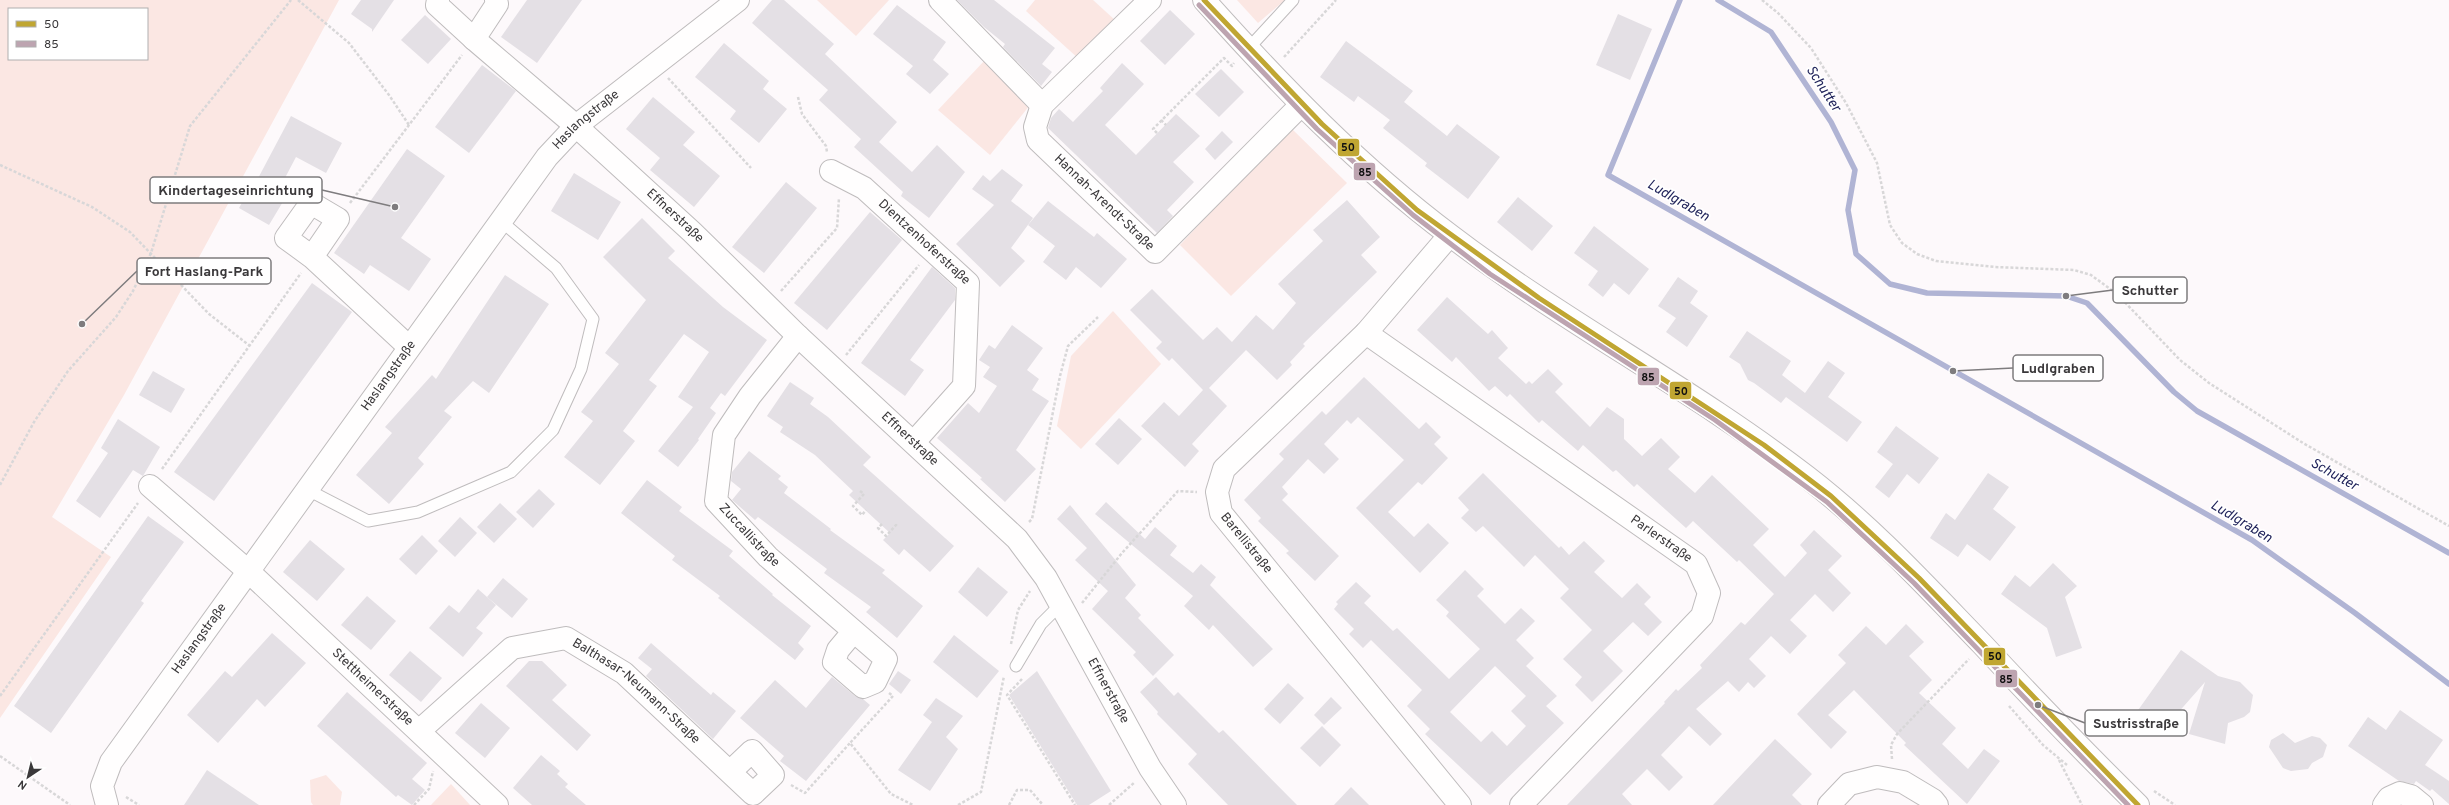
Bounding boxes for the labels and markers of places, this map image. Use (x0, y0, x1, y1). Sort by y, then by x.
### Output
callout: Kindertageseinrichtung (150, 177, 322, 203)
callout: Fort Haslang-Park (137, 258, 271, 284)
callout: Schutter (2113, 277, 2187, 303)
callout: Ludlgraben (2013, 355, 2103, 381)
callout: Sustrisstraße (2085, 710, 2187, 736)

